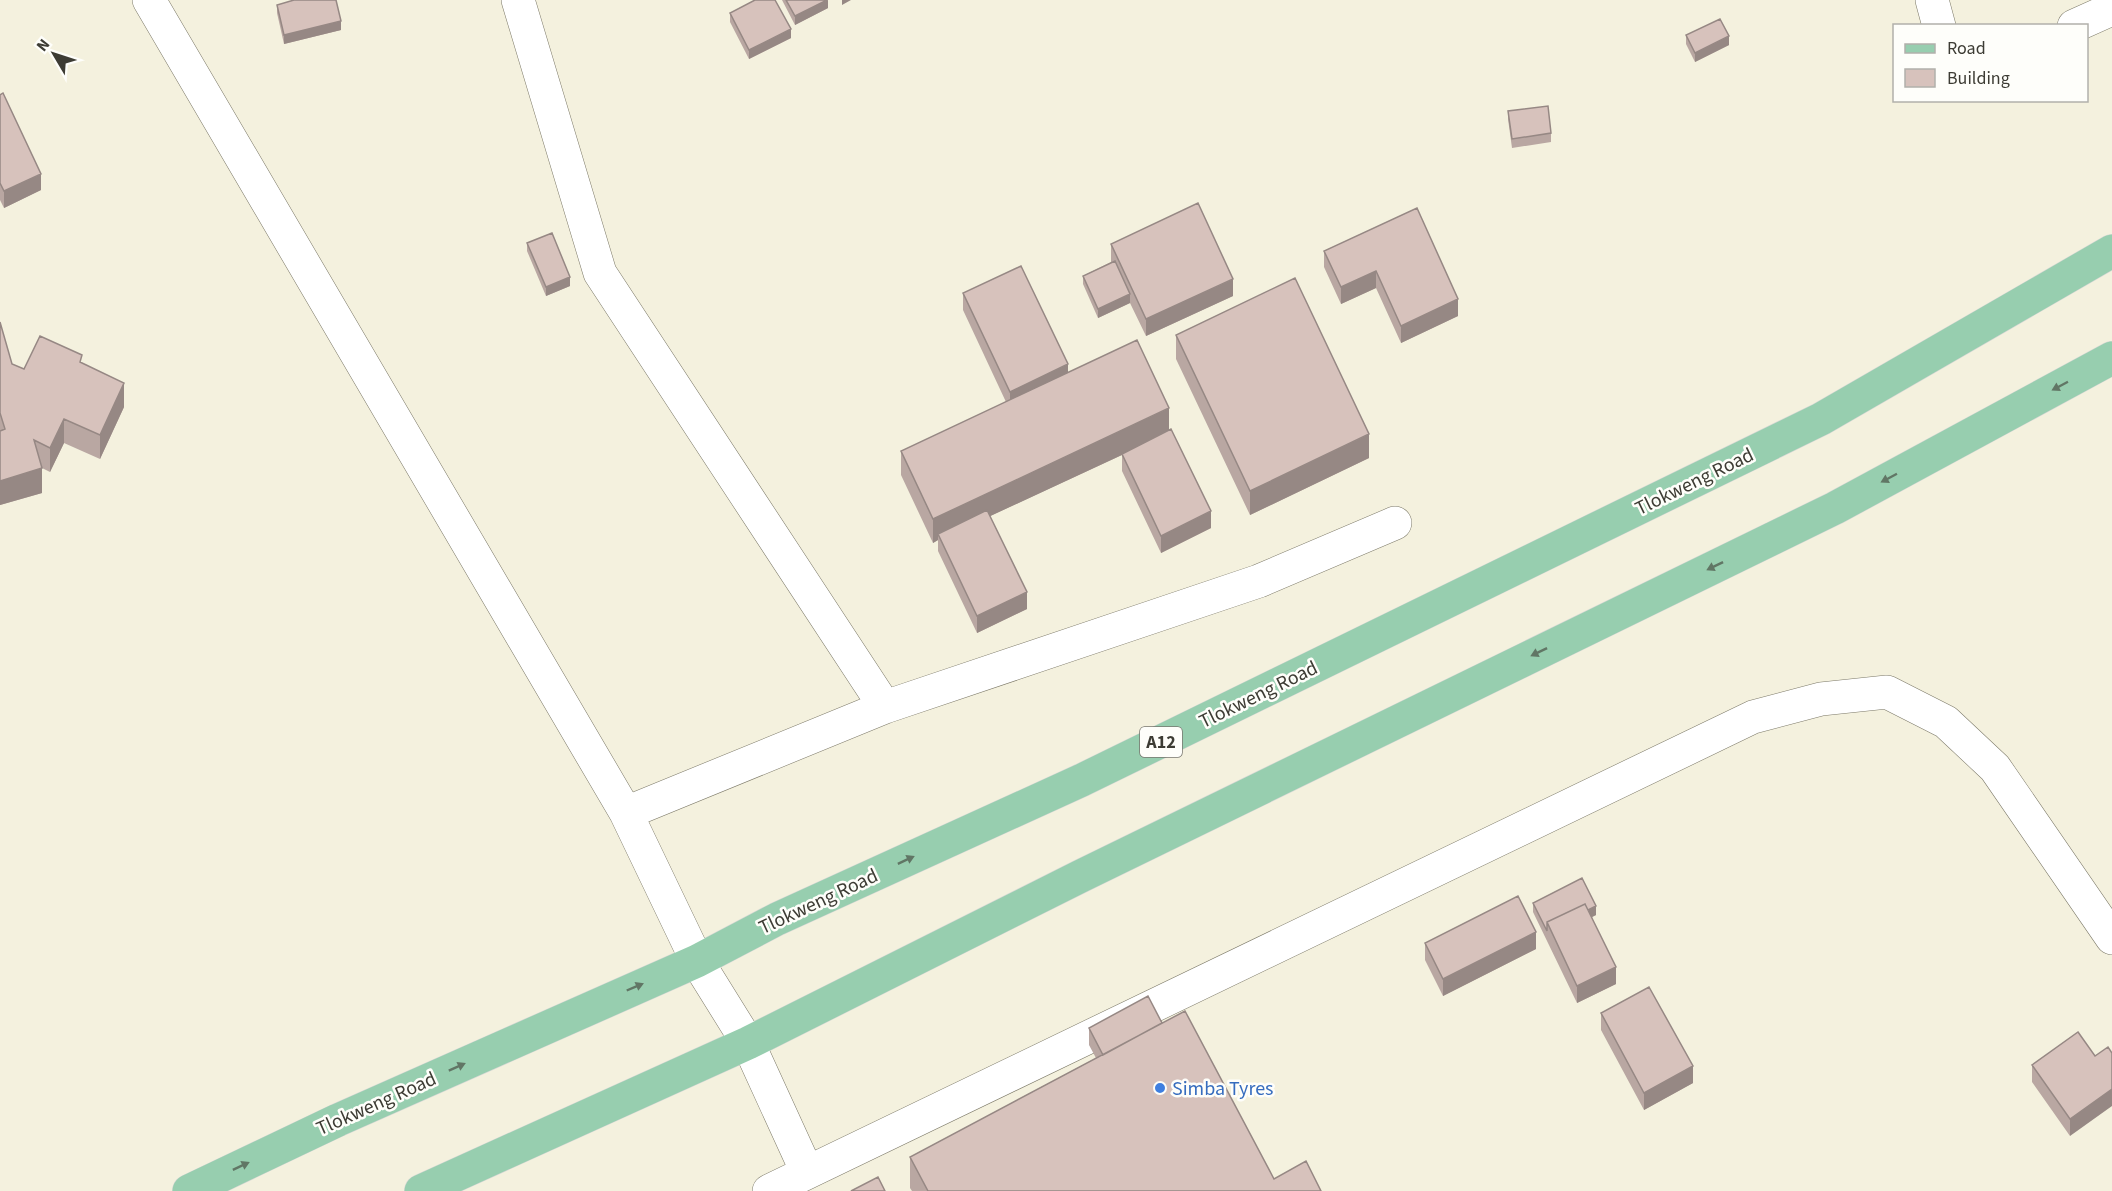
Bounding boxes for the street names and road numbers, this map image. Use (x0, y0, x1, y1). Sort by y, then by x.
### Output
street label: Tlokweng Road (1630, 441, 1758, 523)
street label: Tlokweng Road (1194, 654, 1322, 736)
road number: A12 (1140, 727, 1182, 757)
street label: Tlokweng Road (754, 862, 883, 942)
street label: Tlokweng Road (312, 1065, 441, 1143)

